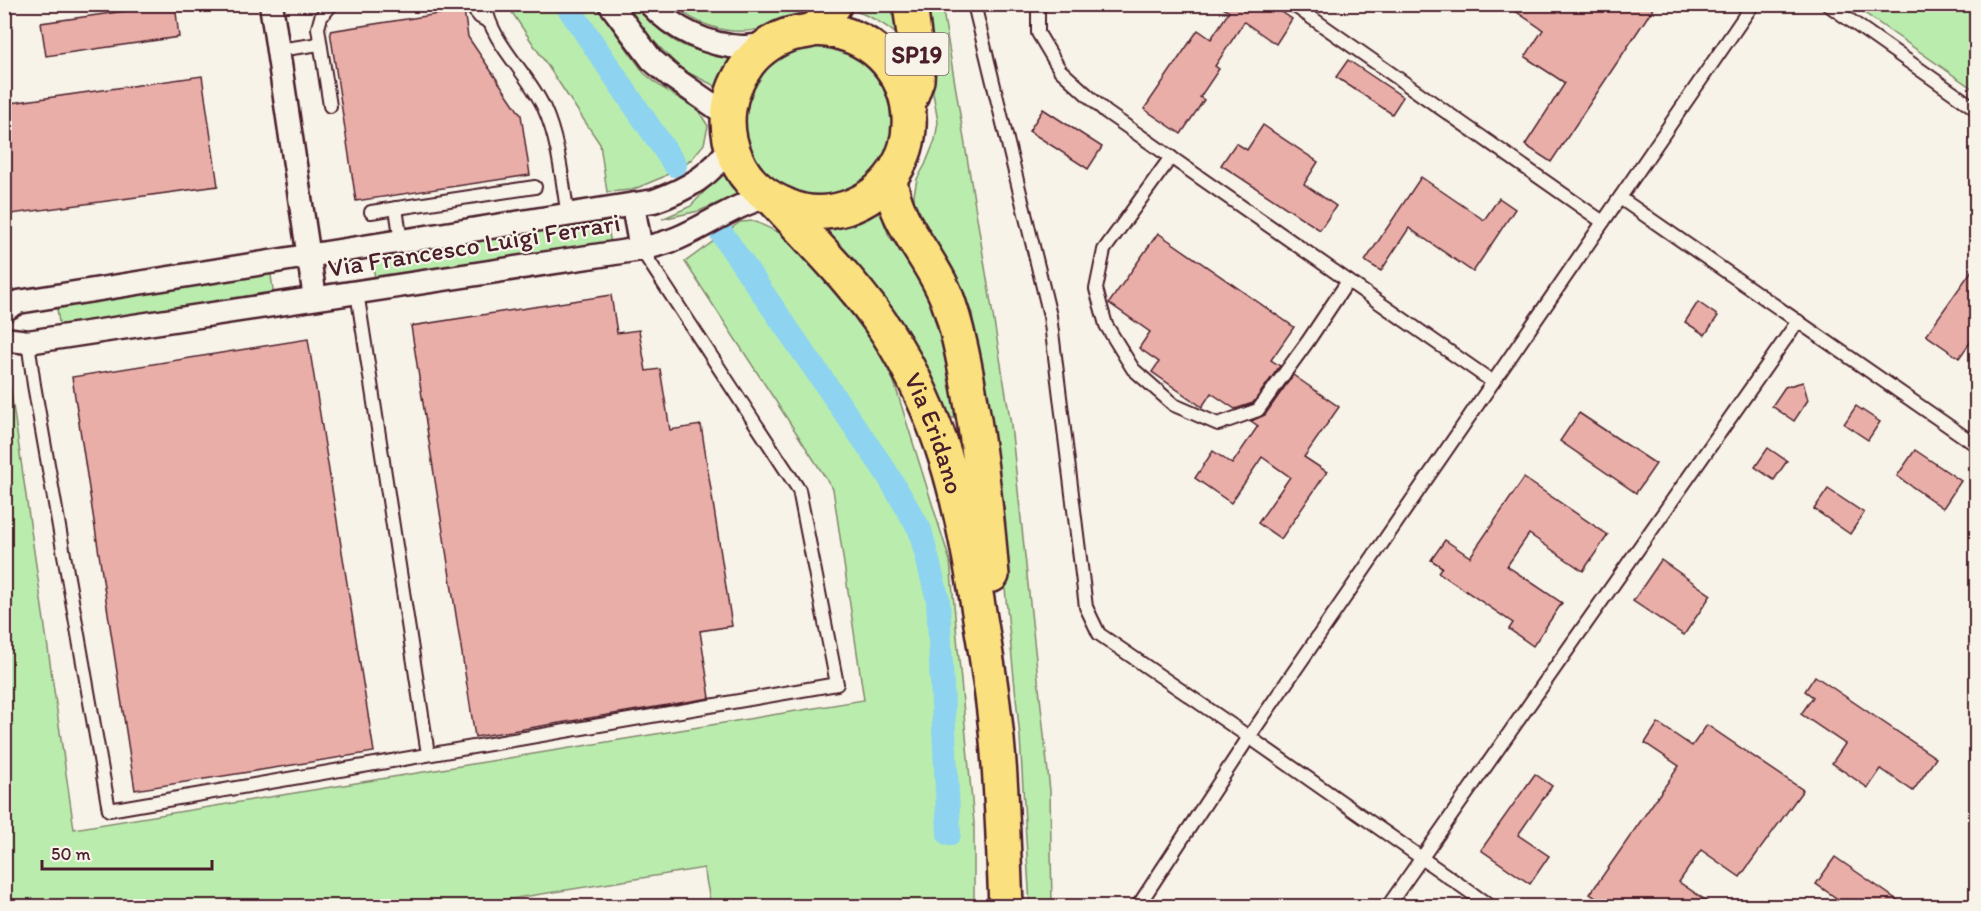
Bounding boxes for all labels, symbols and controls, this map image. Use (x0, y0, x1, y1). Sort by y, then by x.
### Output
road number: SP19 (886, 33, 948, 75)
street label: Via Francesco Luigi Ferrari (326, 206, 622, 284)
street label: Via Eridano (897, 367, 971, 497)
scale bar (42, 833, 212, 871)
text: 50 m (51, 843, 91, 865)

